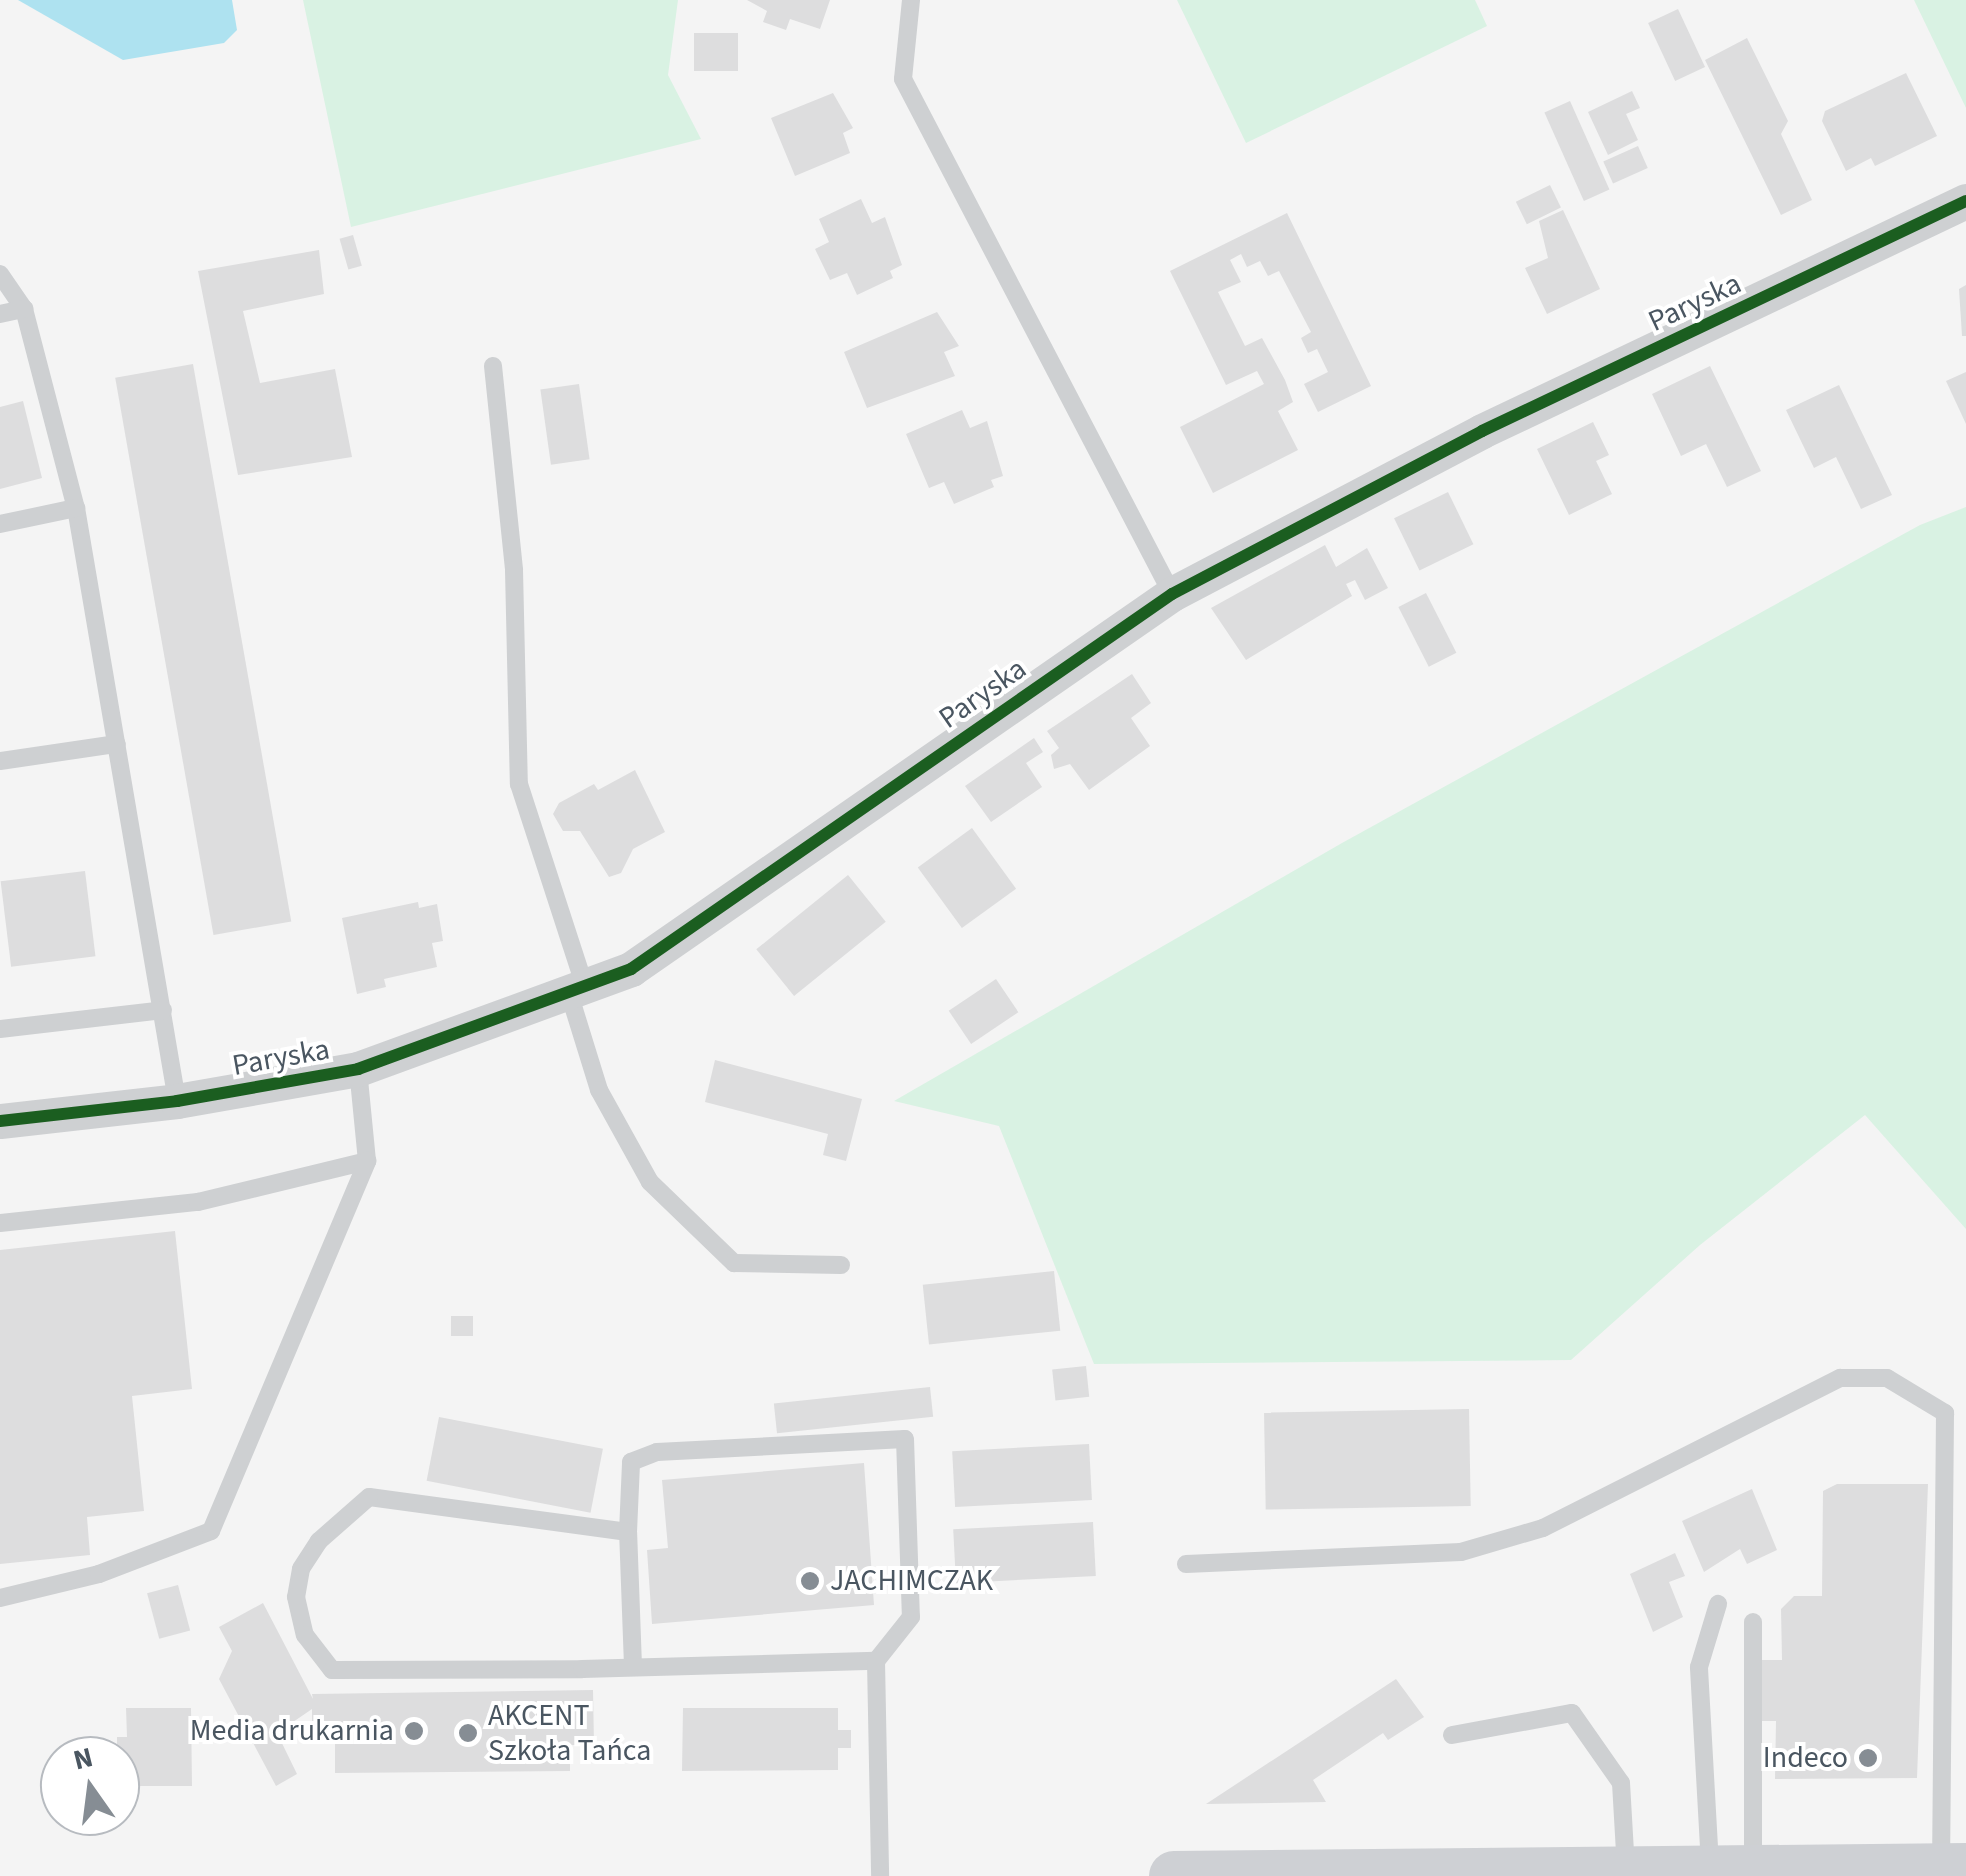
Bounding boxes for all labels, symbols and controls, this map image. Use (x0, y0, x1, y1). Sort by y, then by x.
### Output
street label: Paryska (1643, 266, 1747, 340)
street label: Paryska (932, 651, 1034, 737)
street label: Paryska (230, 1032, 332, 1084)
place label: JACHIMCZAK (830, 1563, 993, 1599)
marker: JACHIMCZAK (799, 1570, 821, 1592)
place label: AKCENT Szkoła Tańca (488, 1698, 651, 1768)
place label: Media drukarnia (190, 1713, 394, 1749)
marker: Media drukarnia (403, 1720, 425, 1742)
marker: AKCENT Szkoła Tańca (457, 1722, 479, 1744)
north arrow (40, 1736, 140, 1836)
text: N (69, 1737, 97, 1780)
place label: Indeco (1763, 1740, 1848, 1776)
marker: Indeco (1857, 1747, 1879, 1769)

